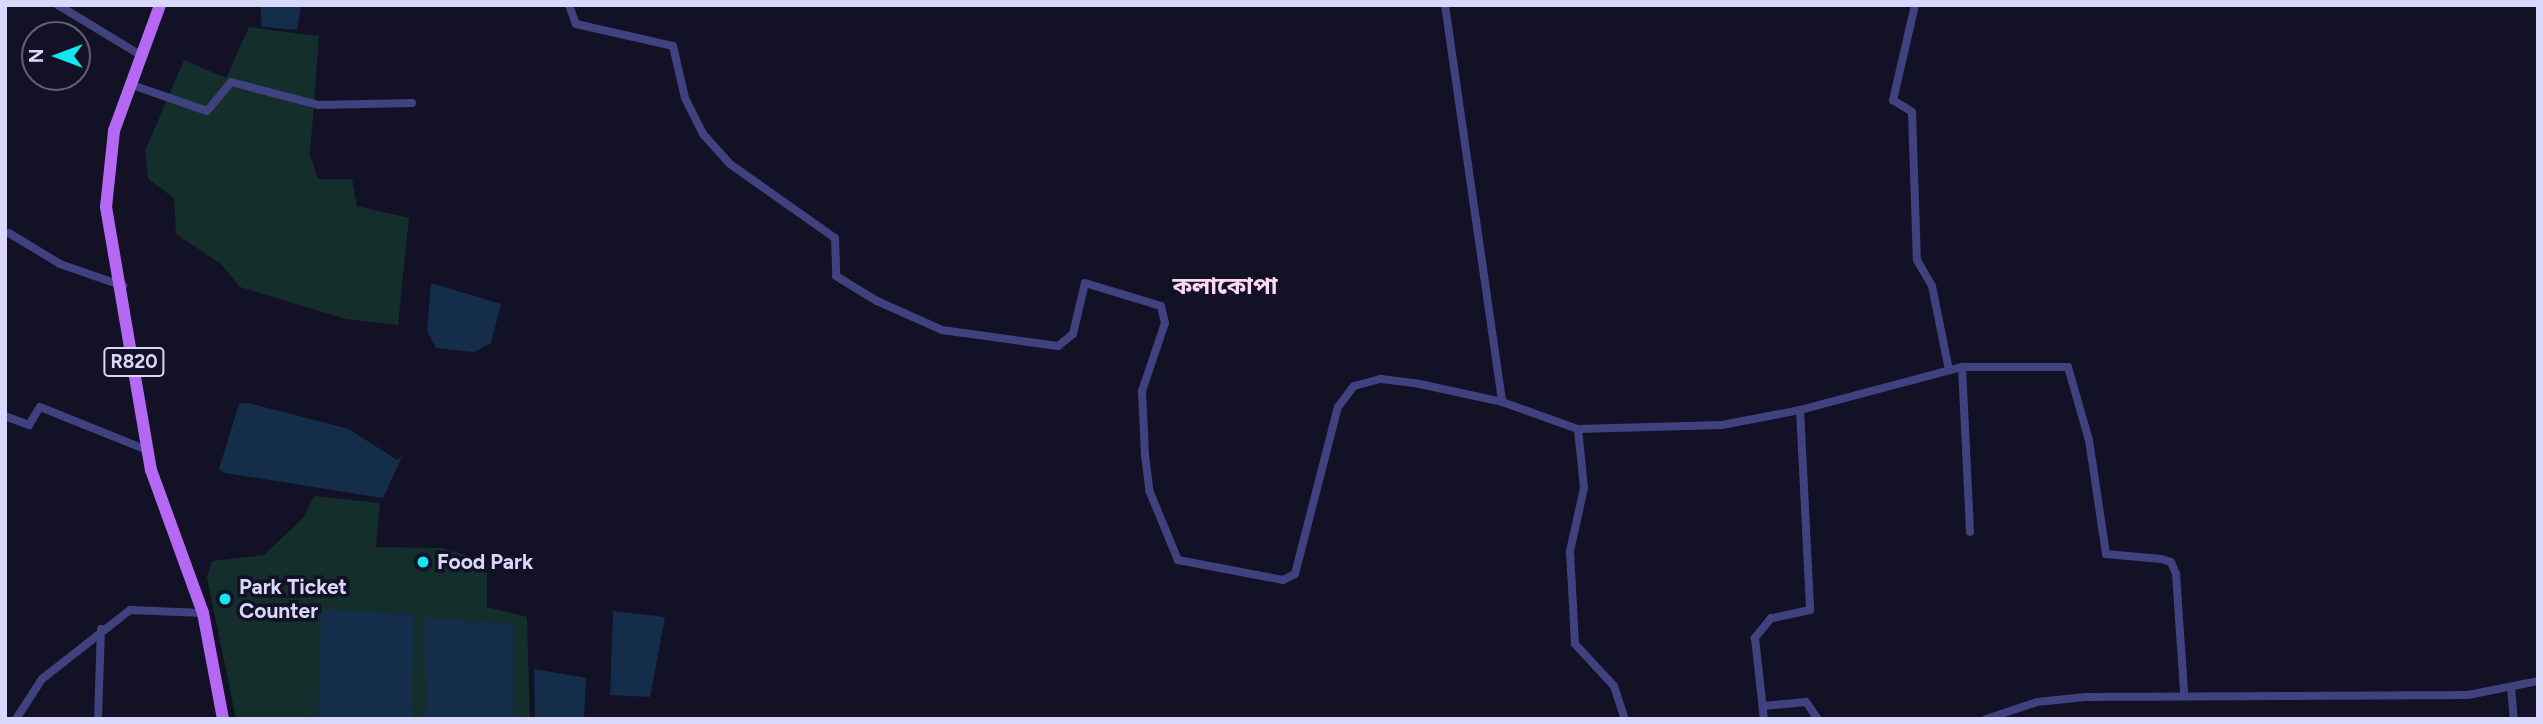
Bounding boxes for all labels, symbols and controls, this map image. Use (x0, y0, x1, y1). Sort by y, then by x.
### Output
north arrow (21, 21, 91, 91)
text: N (25, 49, 48, 63)
district label: কলাকোপা (1173, 272, 1277, 300)
road number: R820 (102, 346, 166, 378)
place label: Food Park (437, 549, 533, 575)
marker: Food Park (415, 554, 431, 570)
place label: Park Ticket Counter (239, 574, 347, 624)
marker: Park Ticket Counter (217, 591, 233, 607)

